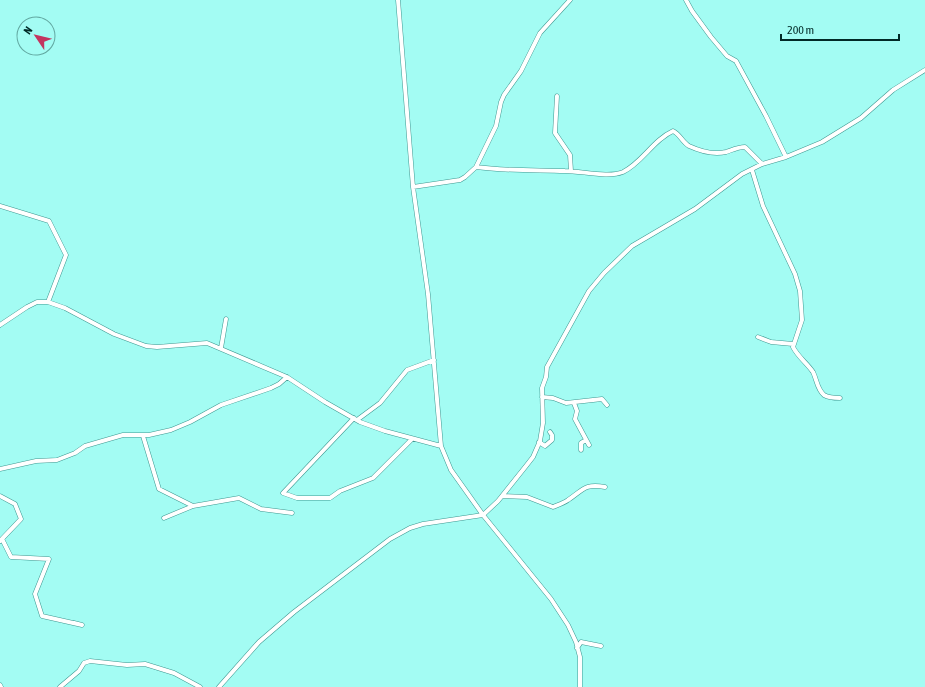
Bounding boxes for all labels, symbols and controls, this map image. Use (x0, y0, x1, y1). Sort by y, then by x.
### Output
north arrow (16, 16, 56, 56)
scale bar (781, 16, 899, 42)
text: 200 m (787, 23, 814, 37)
text: N (21, 24, 35, 36)

